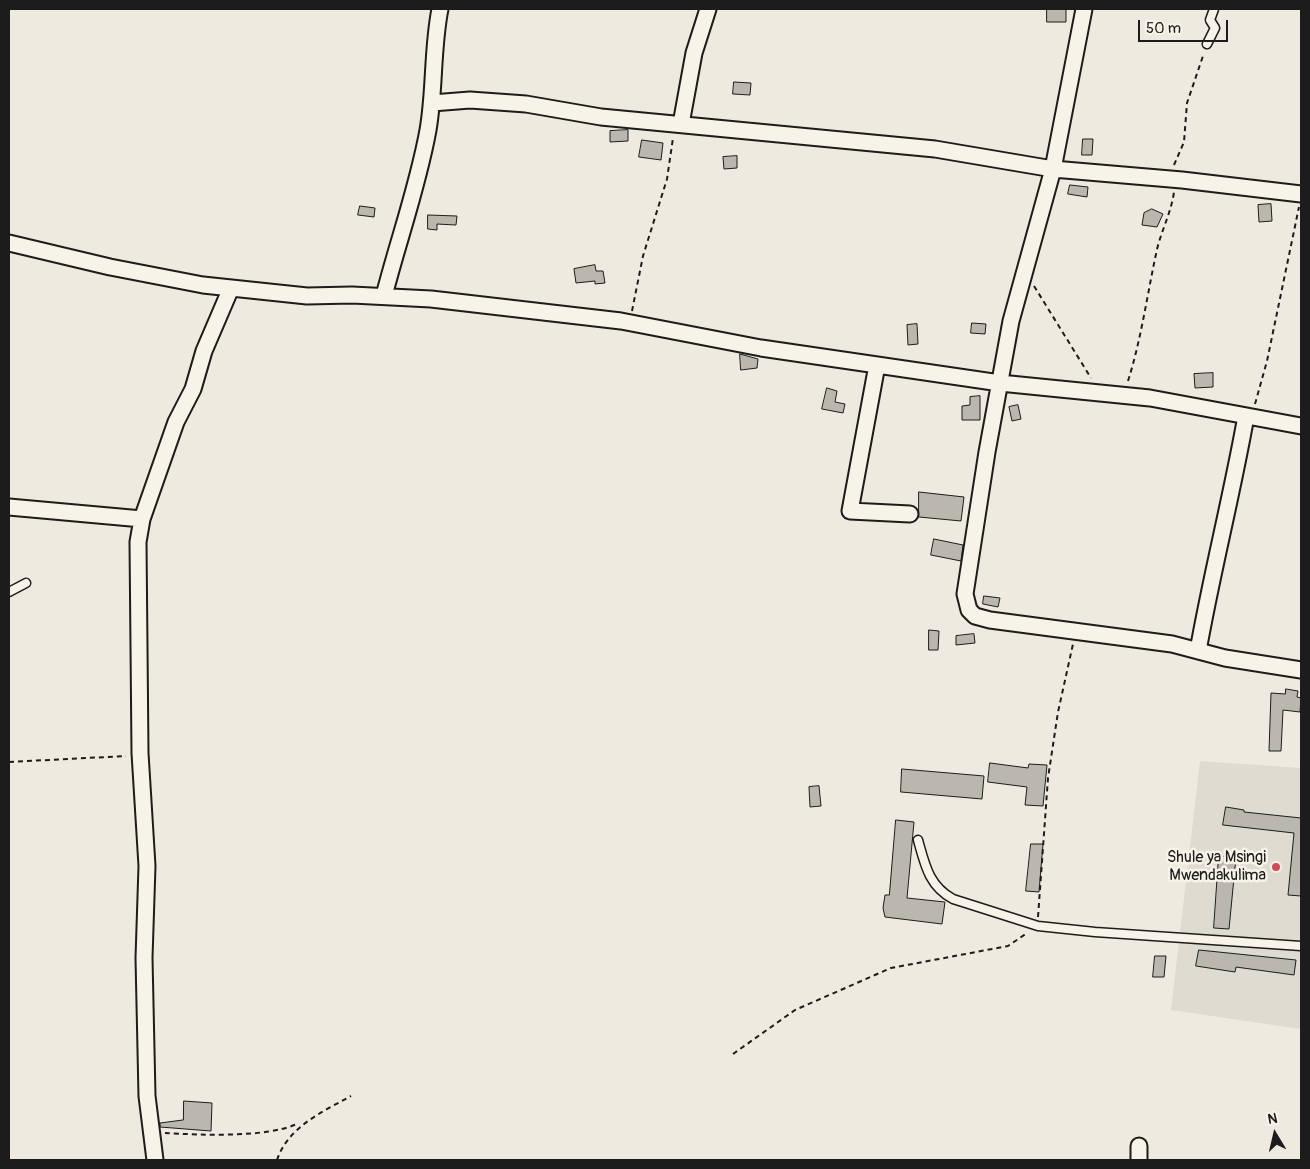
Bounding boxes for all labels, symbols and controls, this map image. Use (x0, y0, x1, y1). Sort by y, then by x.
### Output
scale bar (1140, 10, 1230, 42)
text: 50 m (1146, 19, 1181, 38)
place label: Shule ya Msingi Mwendakulima (1167, 848, 1266, 886)
marker: Shule ya Msingi Mwendakulima (1270, 861, 1282, 873)
north arrow (1250, 1109, 1300, 1159)
text: N (1267, 1110, 1279, 1128)

